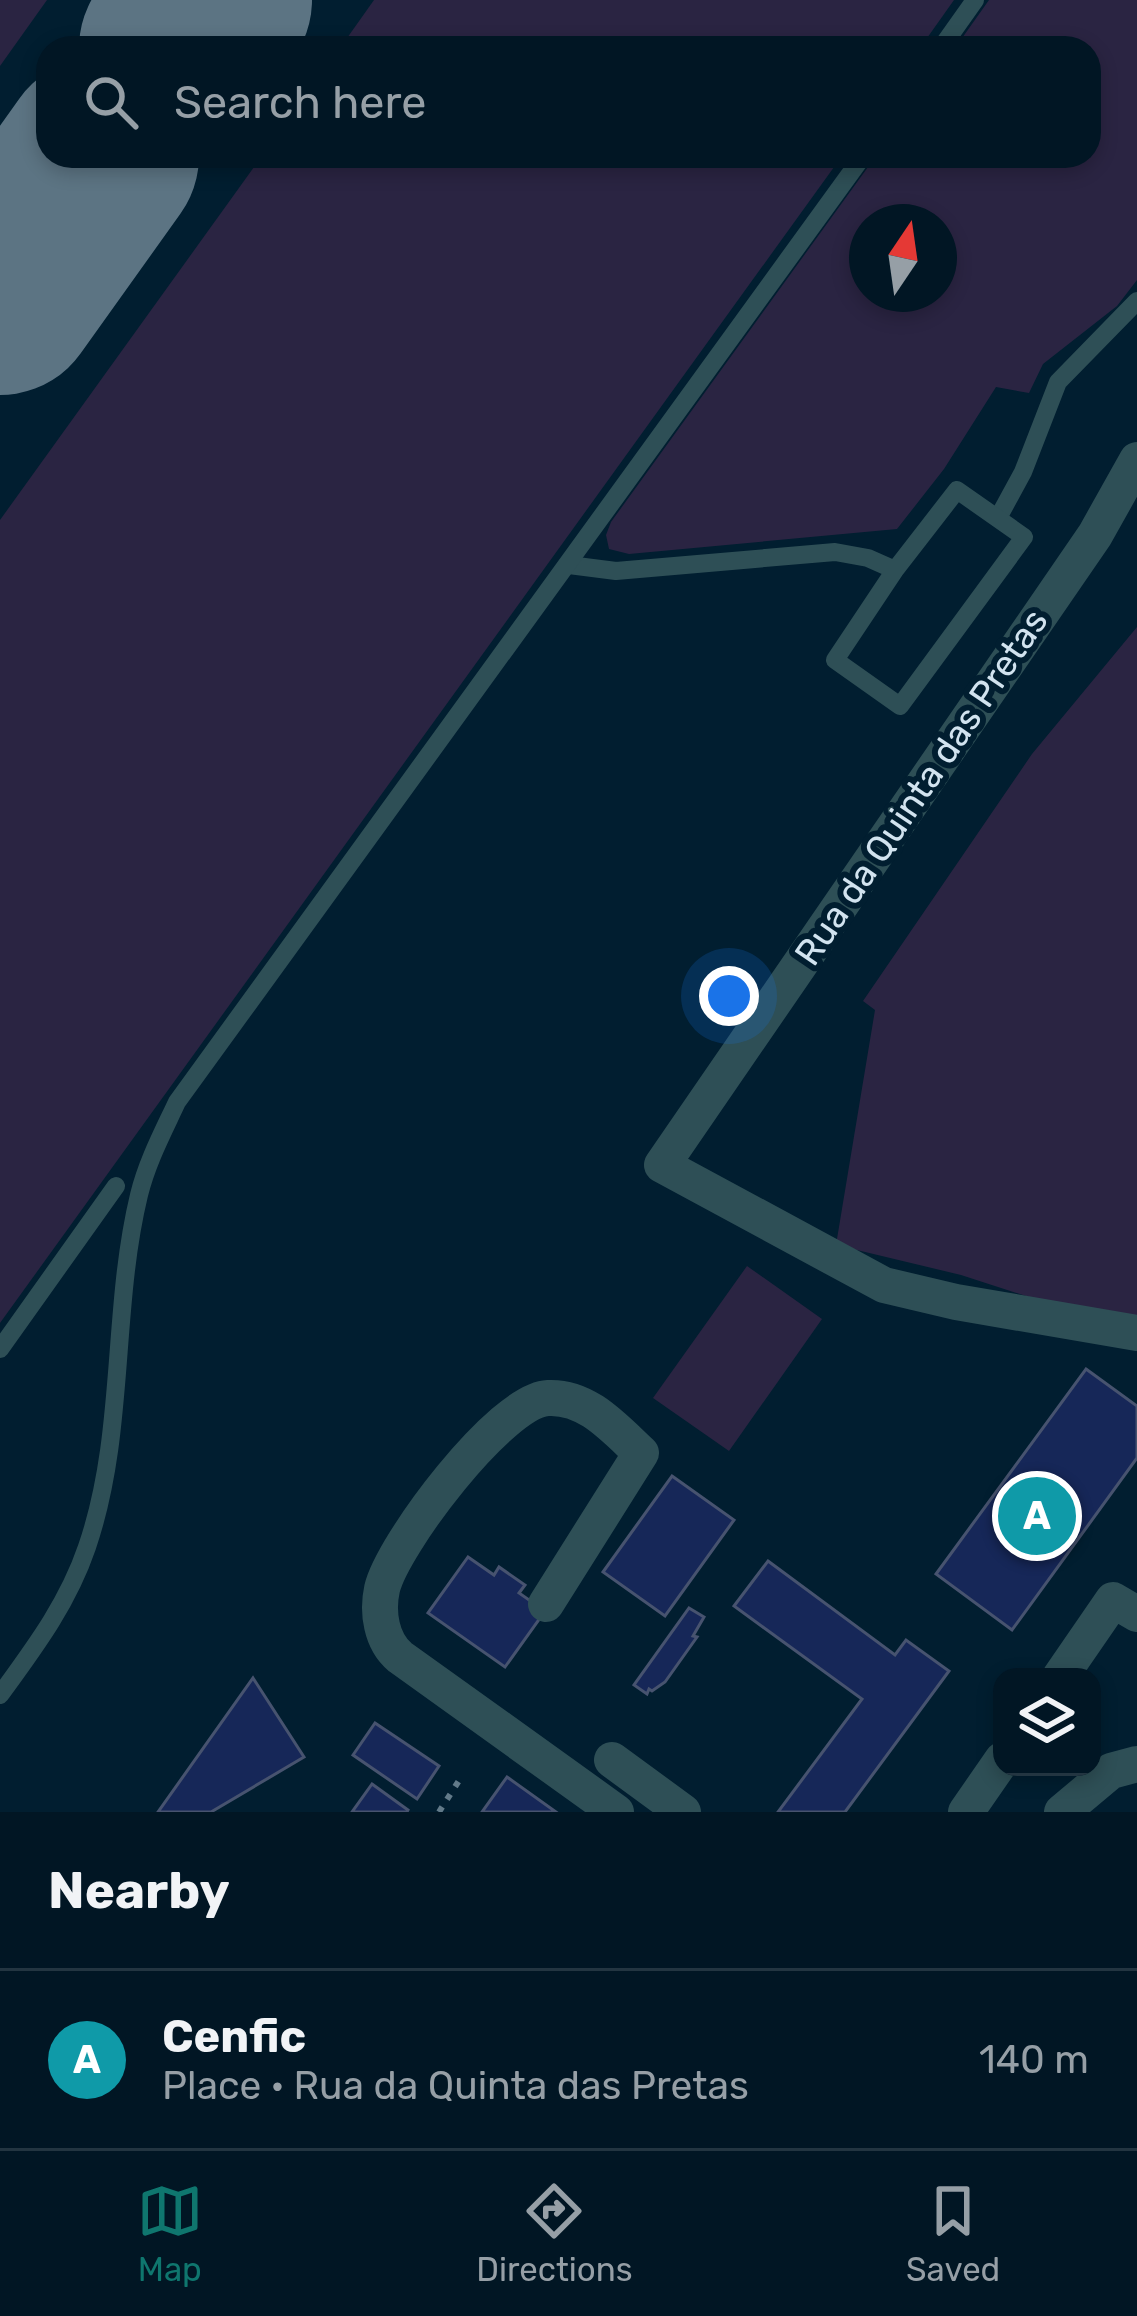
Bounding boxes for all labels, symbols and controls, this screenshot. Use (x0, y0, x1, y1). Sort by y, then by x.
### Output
search box (36, 36, 1101, 168)
icon: search (78, 69, 144, 135)
text: Search here (174, 76, 426, 129)
north arrow (849, 204, 957, 312)
street label: Rua da Quinta das Pretas (786, 601, 1056, 973)
your location (699, 966, 759, 1026)
pin: A (998, 1471, 1076, 1561)
map controls (993, 1668, 1101, 1776)
button: layers (993, 1668, 1101, 1776)
text: Nearby (48, 1860, 230, 1921)
text: Cenfic (162, 2010, 306, 2063)
text: A (73, 2037, 101, 2083)
text: 140 m (979, 2037, 1089, 2083)
text: Place · Rua da Quinta das Pretas (162, 2063, 749, 2109)
tab: Map (137, 2178, 203, 2289)
tab: Directions (476, 2178, 633, 2289)
tab: Saved (906, 2178, 1000, 2289)

